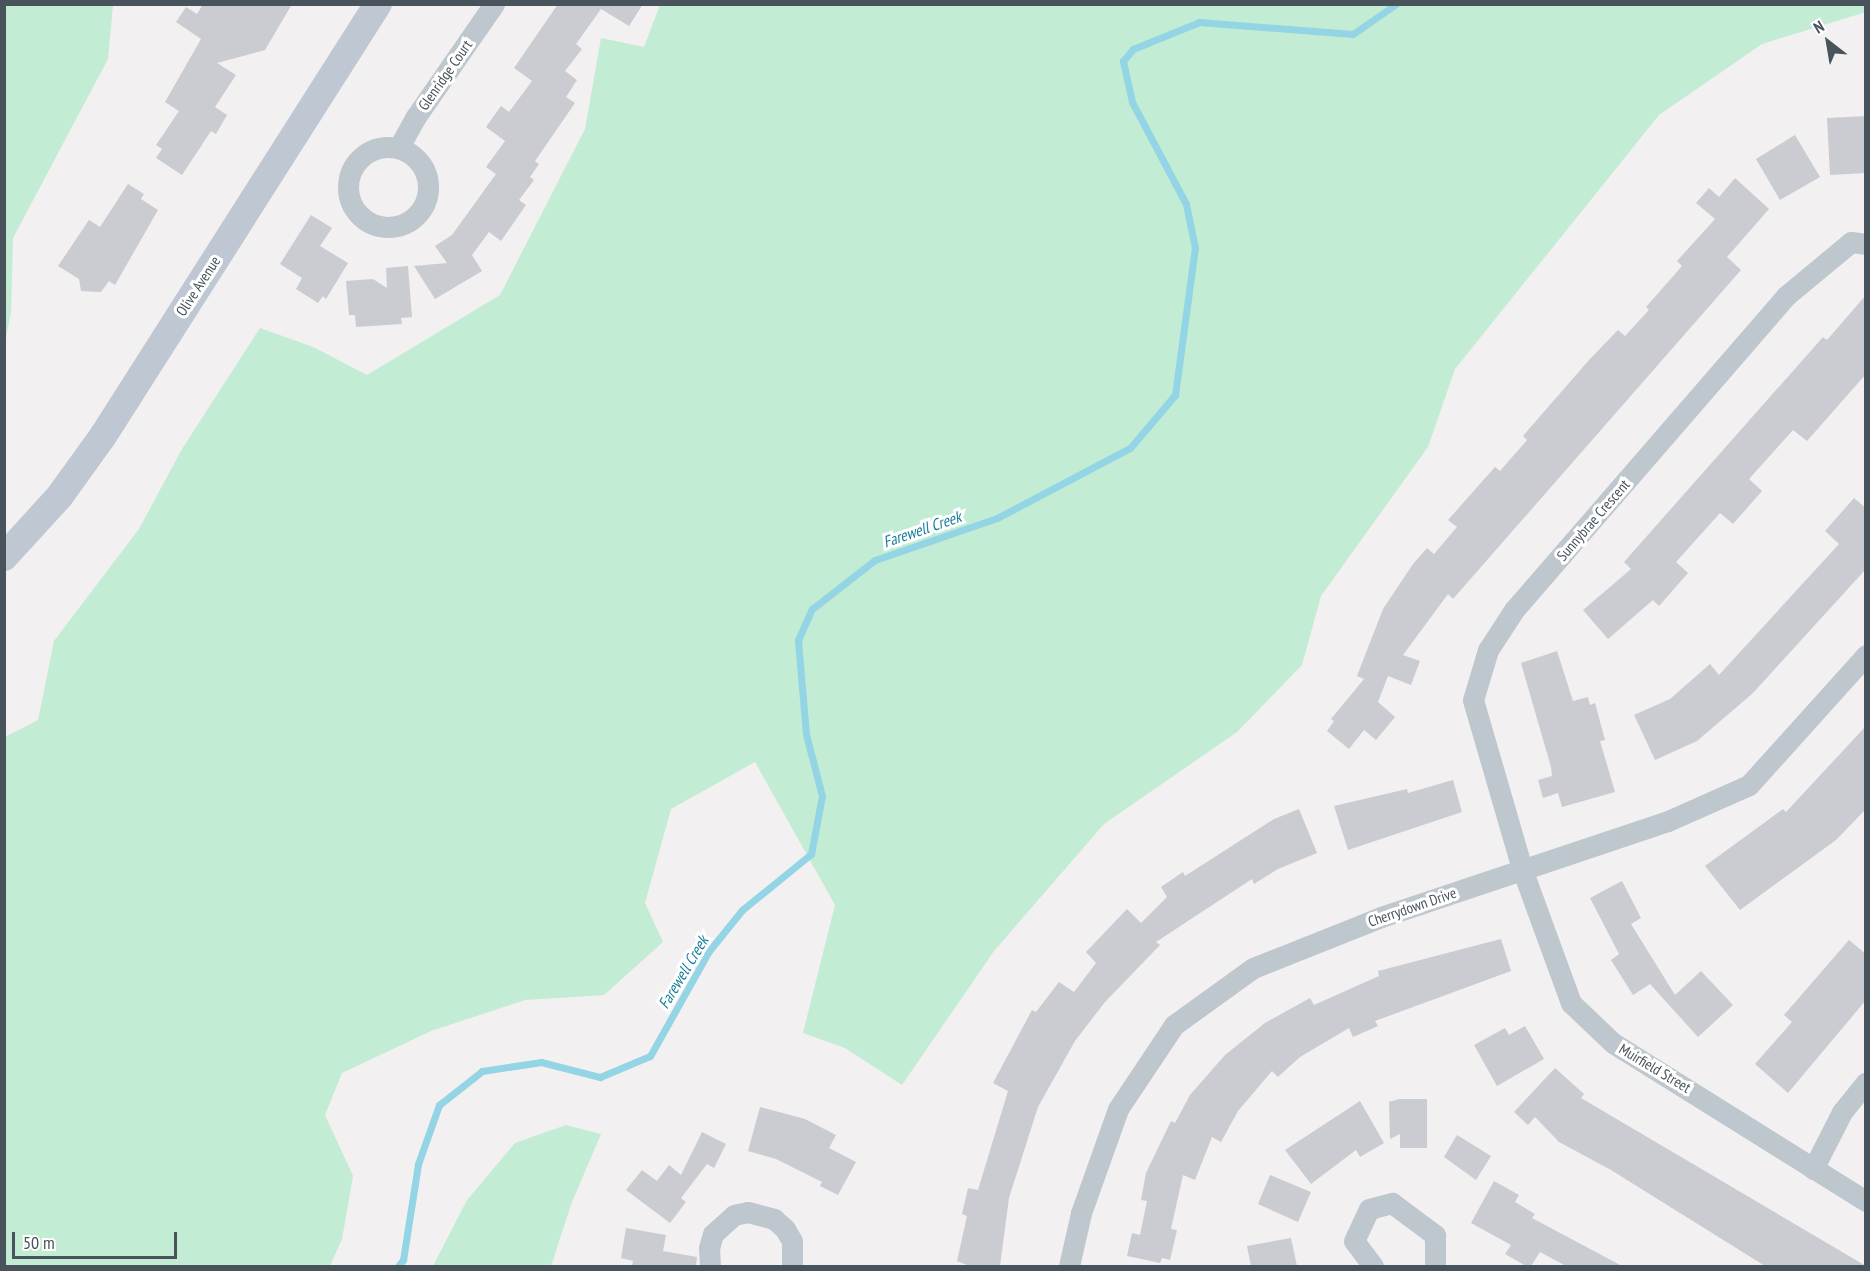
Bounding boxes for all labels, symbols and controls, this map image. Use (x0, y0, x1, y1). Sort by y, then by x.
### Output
north arrow (1798, 12, 1858, 72)
text: N (1810, 16, 1828, 37)
street label: Glenridge Court (414, 36, 476, 114)
street label: Olive Avenue (172, 253, 224, 319)
street label: Sunnybrae Crescent (1553, 476, 1633, 564)
water label: Farewell Creek (880, 507, 964, 551)
street label: Cherrydown Drive (1365, 883, 1459, 931)
water label: Farewell Creek (654, 932, 712, 1012)
street label: Muirfield Street (1616, 1040, 1694, 1096)
scale bar (15, 1220, 180, 1258)
text: 50 m (23, 1231, 55, 1254)

